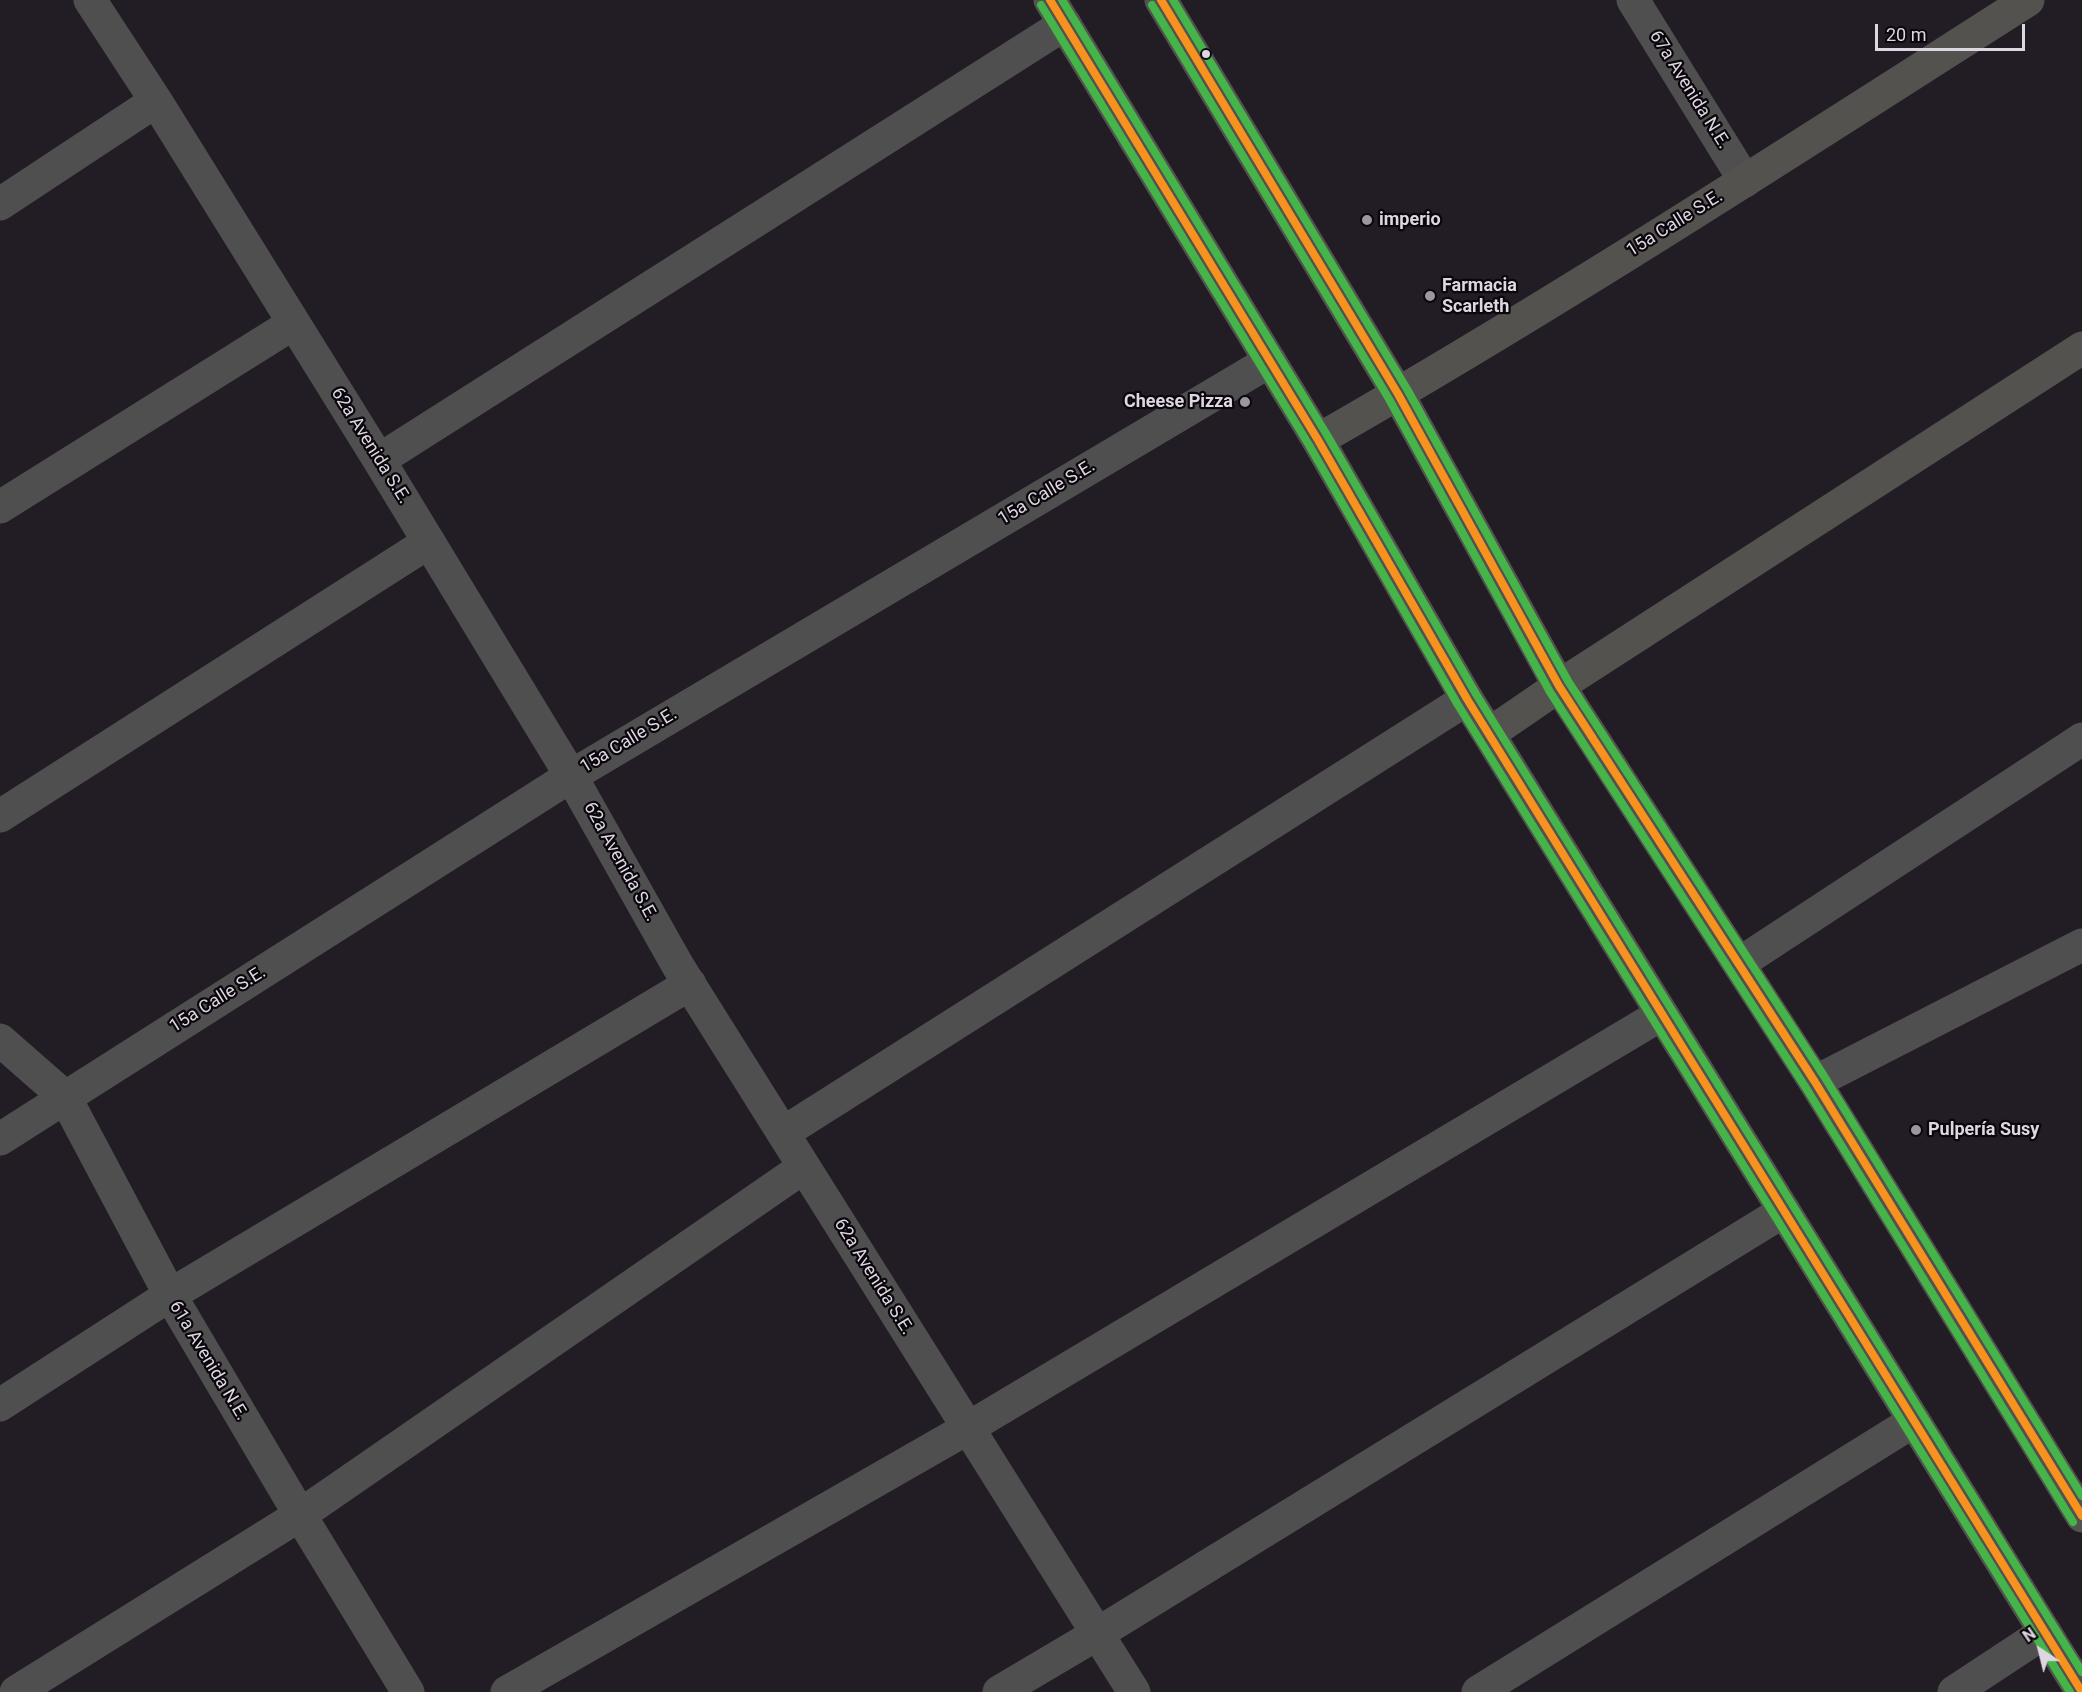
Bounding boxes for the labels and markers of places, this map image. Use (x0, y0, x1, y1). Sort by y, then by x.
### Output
unlabelled marker (1200, 48, 1212, 60)
place label: imperio (1379, 209, 1441, 231)
marker: imperio (1360, 213, 1374, 227)
place label: Farmacia Scarleth (1442, 275, 1517, 318)
marker: Farmacia Scarleth (1423, 289, 1437, 303)
place label: Cheese Pizza (1124, 391, 1233, 413)
marker: Cheese Pizza (1238, 395, 1252, 409)
place label: Pulpería Susy (1928, 1119, 2039, 1141)
marker: Pulpería Susy (1909, 1123, 1923, 1137)

